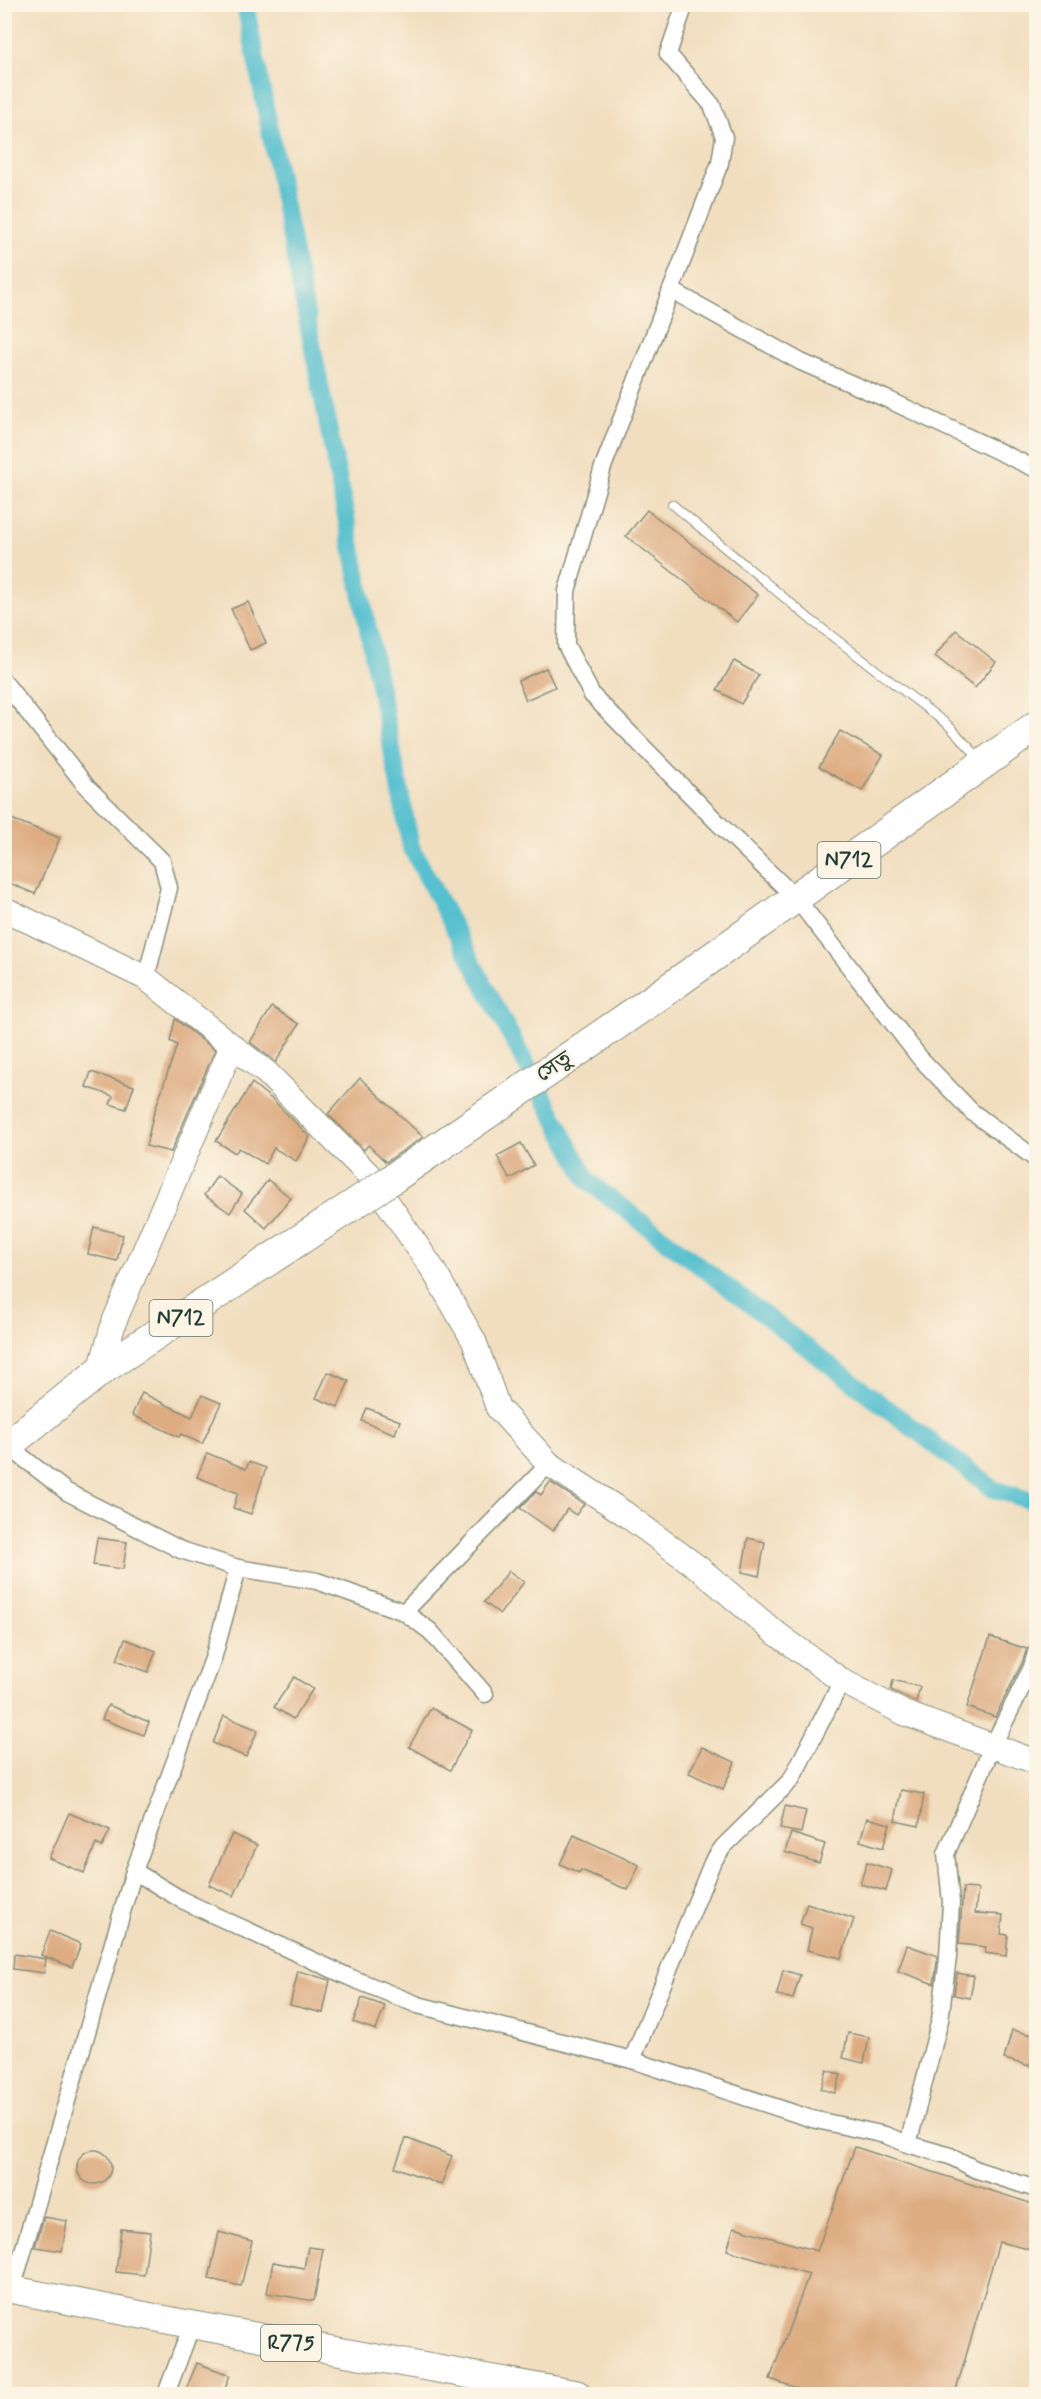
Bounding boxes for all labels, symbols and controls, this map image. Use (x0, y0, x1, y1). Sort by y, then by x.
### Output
road number: N712 (818, 842, 880, 878)
street label: সেতু (531, 1045, 578, 1089)
road number: N712 (150, 1300, 213, 1336)
road number: R775 (261, 2325, 321, 2361)

